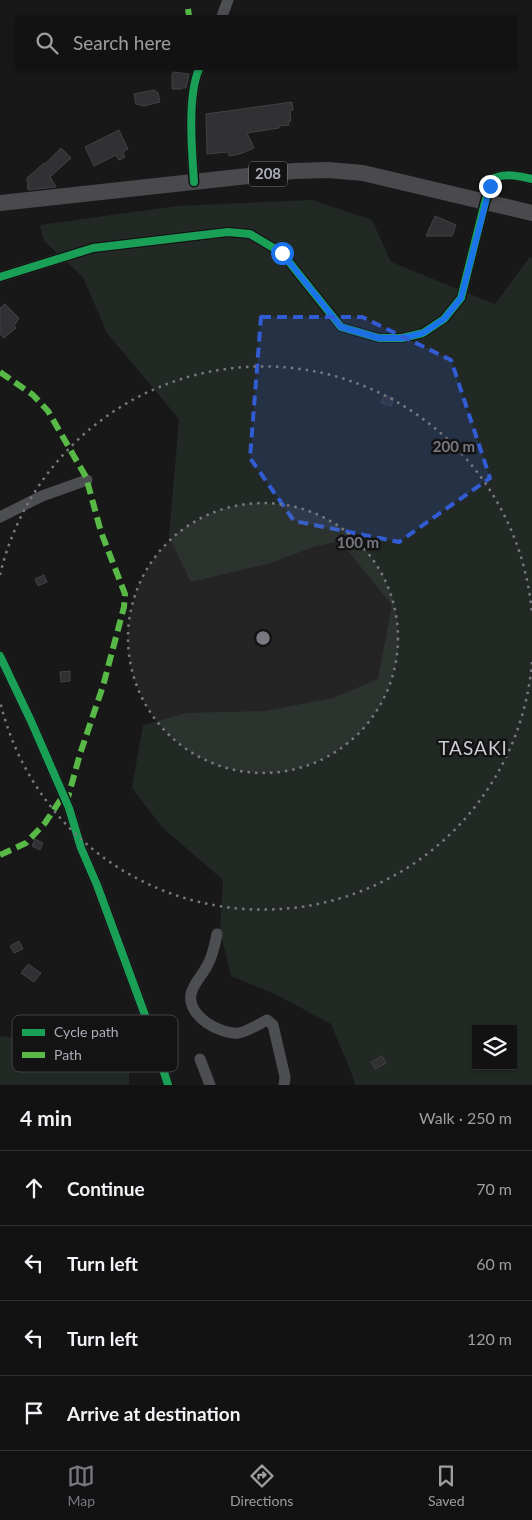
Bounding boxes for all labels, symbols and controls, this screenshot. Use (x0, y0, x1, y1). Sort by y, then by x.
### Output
search box (15, 15, 517, 70)
icon: search (33, 29, 61, 57)
text: Search here (73, 31, 171, 54)
road number: 208 (249, 162, 287, 186)
route end (479, 175, 502, 198)
route start (271, 242, 294, 265)
text: 200 m (433, 437, 475, 455)
text: 100 m (337, 533, 379, 551)
centre of rings (254, 629, 272, 647)
district label: TASAKI (438, 736, 508, 759)
legend (12, 1015, 178, 1072)
text: Cycle path (54, 1023, 119, 1040)
map controls (472, 1025, 517, 1070)
button: layers (472, 1025, 517, 1070)
text: Path (54, 1046, 82, 1063)
text: 4 min (20, 1105, 72, 1130)
text: Walk · 250 m (419, 1108, 512, 1127)
icon: ahead (20, 1174, 48, 1202)
text: Continue (67, 1177, 145, 1200)
text: 70 m (476, 1179, 512, 1198)
icon: left (20, 1249, 48, 1277)
text: Turn left (67, 1252, 138, 1275)
text: 60 m (476, 1254, 512, 1273)
icon: left (20, 1324, 48, 1352)
text: Turn left (67, 1327, 138, 1350)
text: 120 m (467, 1329, 512, 1348)
icon: arrive (20, 1399, 48, 1427)
text: Arrive at destination (67, 1402, 240, 1425)
tab: Map (67, 1462, 95, 1509)
tab: Directions (230, 1462, 293, 1509)
tab: Saved (428, 1462, 465, 1509)

